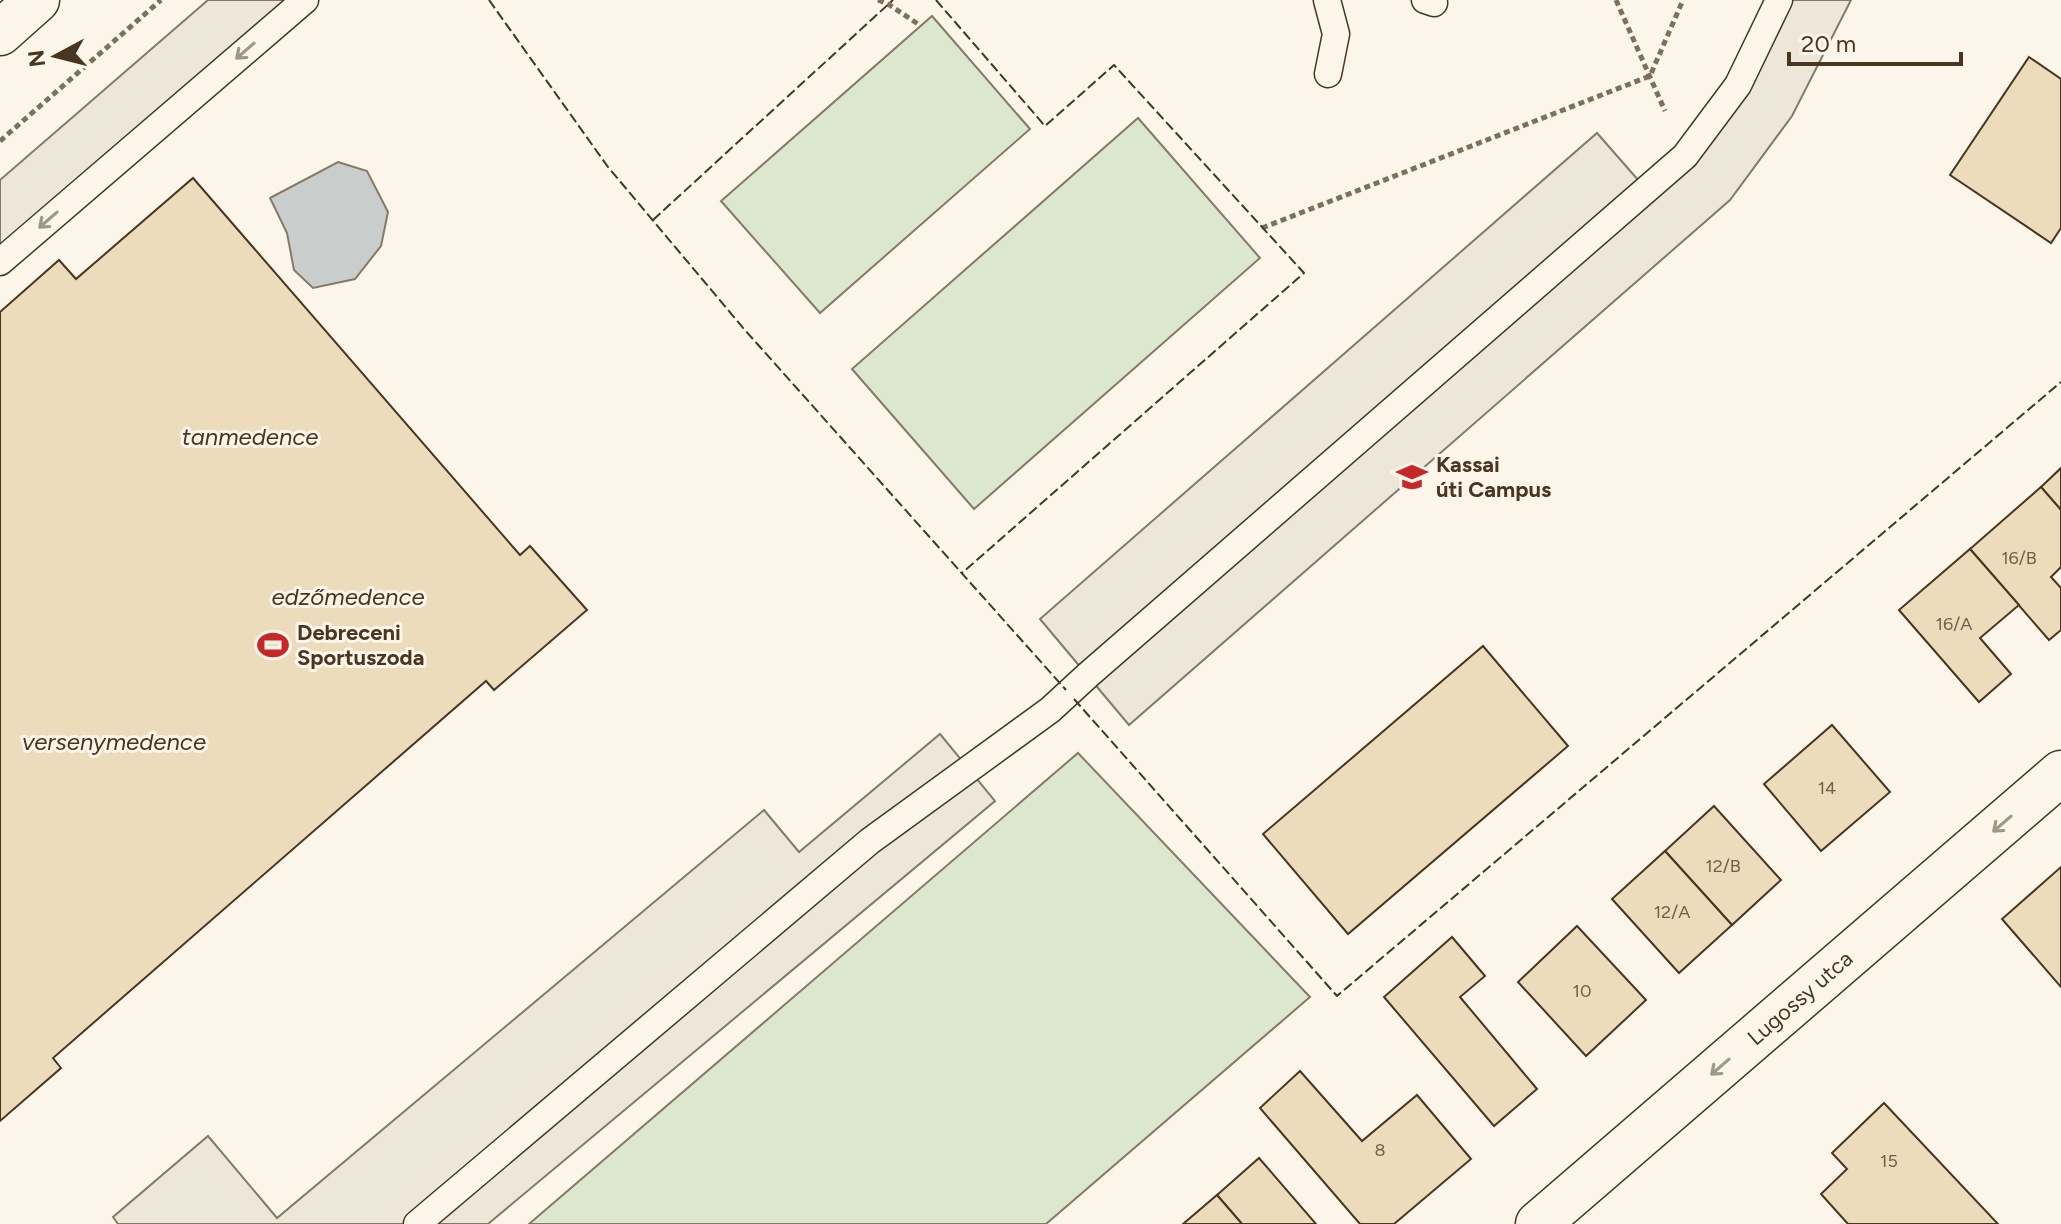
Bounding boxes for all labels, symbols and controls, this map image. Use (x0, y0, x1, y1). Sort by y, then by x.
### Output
north arrow (16, 16, 96, 96)
scale bar (1789, 16, 1961, 66)
text: 20 m (1801, 29, 1856, 58)
one-way arrow (236, 42, 256, 60)
text: N (22, 48, 51, 68)
one-way arrow (39, 211, 59, 229)
water label: tanmedence (181, 422, 319, 451)
place label: Kassai úti Campus (1436, 451, 1551, 503)
school or university icon: Kassai úti Campus (1395, 460, 1429, 494)
house number: 16/B (2001, 547, 2037, 569)
water label: edzőmedence (271, 582, 425, 611)
house number: 16/A (1936, 613, 1972, 635)
place label: Debreceni Sportuszoda (297, 619, 424, 671)
sports icon: Debreceni Sportuszoda (256, 628, 290, 662)
water label: versenymedence (22, 727, 206, 756)
house number: 14 (1818, 777, 1836, 799)
one-way arrow (1992, 815, 2013, 833)
house number: 12/B (1705, 855, 1741, 877)
house number: 12/A (1654, 901, 1690, 923)
street label: Lugossy utca (1742, 945, 1858, 1051)
house number: 10 (1573, 980, 1591, 1002)
one-way arrow (1711, 1058, 1731, 1076)
house number: 8 (1374, 1139, 1386, 1161)
house number: 15 (1880, 1150, 1898, 1172)

